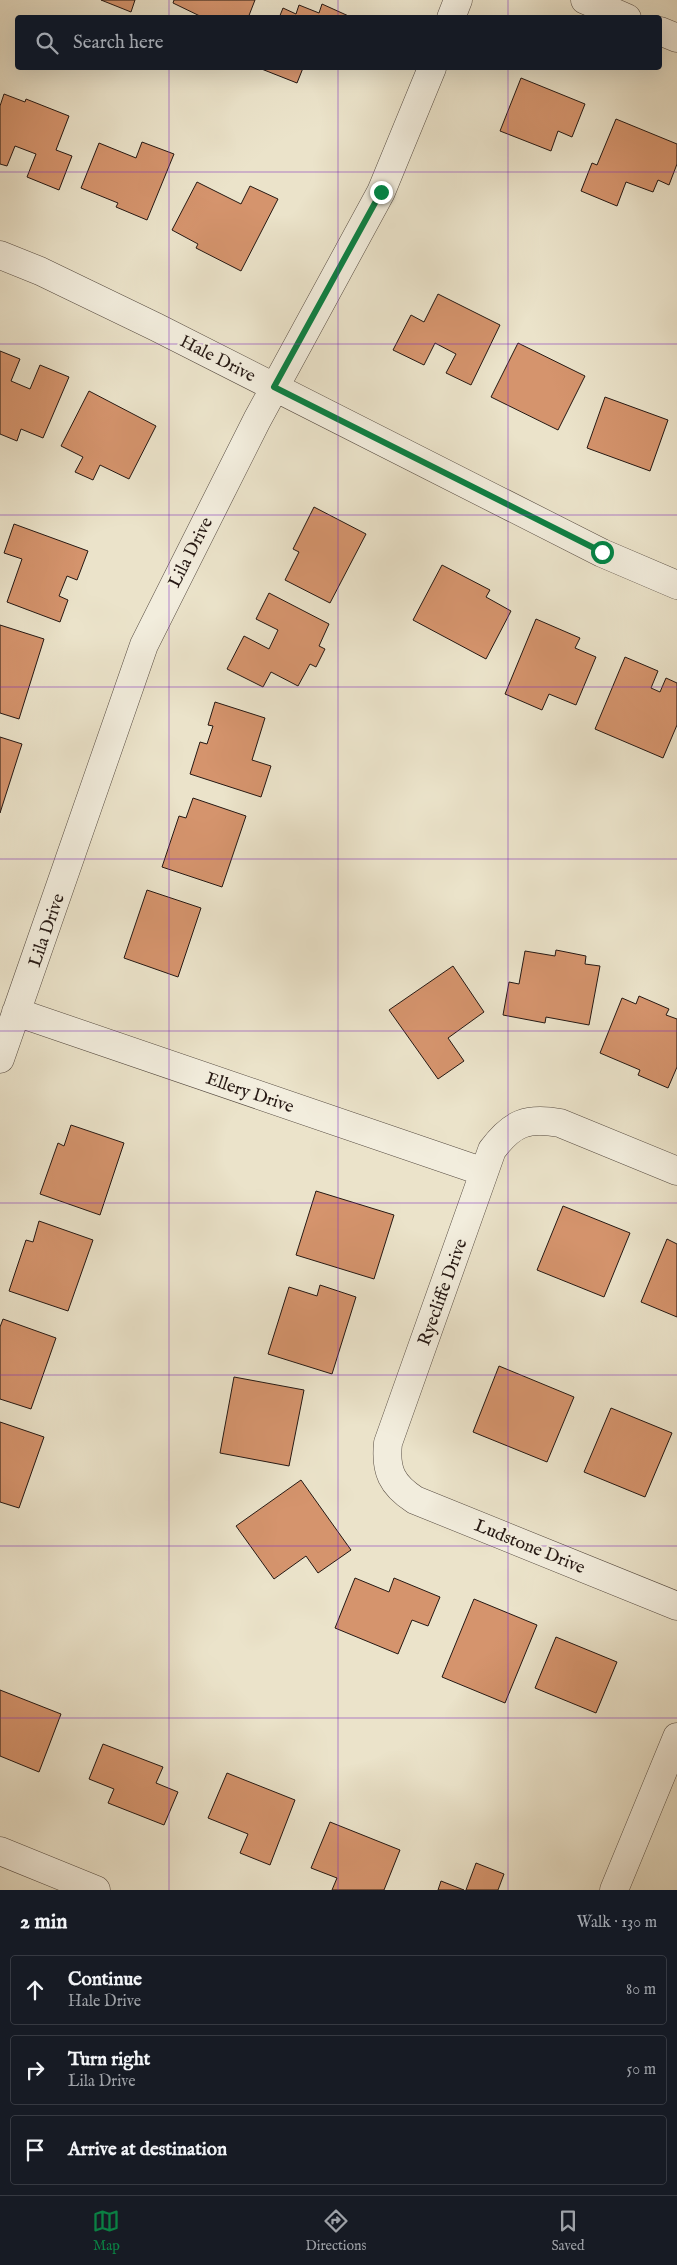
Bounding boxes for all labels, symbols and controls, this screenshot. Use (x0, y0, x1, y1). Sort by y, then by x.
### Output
search box (15, 15, 662, 70)
icon: search (33, 29, 61, 57)
text: Search here (73, 31, 164, 55)
route end (370, 181, 393, 204)
street label: Hale Drive (175, 330, 259, 388)
street label: Lila Drive (164, 514, 219, 592)
route start (591, 541, 614, 564)
street label: Lila Drive (24, 891, 71, 970)
street label: Ellery Drive (202, 1068, 297, 1119)
street label: Ryecliffe Drive (413, 1236, 473, 1349)
street label: Ludstone Drive (471, 1515, 588, 1580)
text: 2 min (20, 1909, 67, 1936)
text: Walk · 130 m (577, 1913, 657, 1933)
text: Continue (68, 1968, 142, 1992)
icon: ahead (21, 1976, 49, 2004)
text: 80 m (626, 1980, 656, 2000)
text: Hale Drive (68, 1992, 141, 2012)
text: Turn right (68, 2048, 150, 2072)
icon: right (21, 2056, 49, 2084)
text: 50 m (627, 2060, 656, 2080)
text: Lila Drive (68, 2072, 136, 2092)
icon: arrive (21, 2136, 49, 2164)
text: Arrive at destination (68, 2138, 227, 2162)
tab: Map (92, 2207, 120, 2255)
tab: Directions (305, 2207, 366, 2255)
tab: Saved (551, 2207, 584, 2255)

